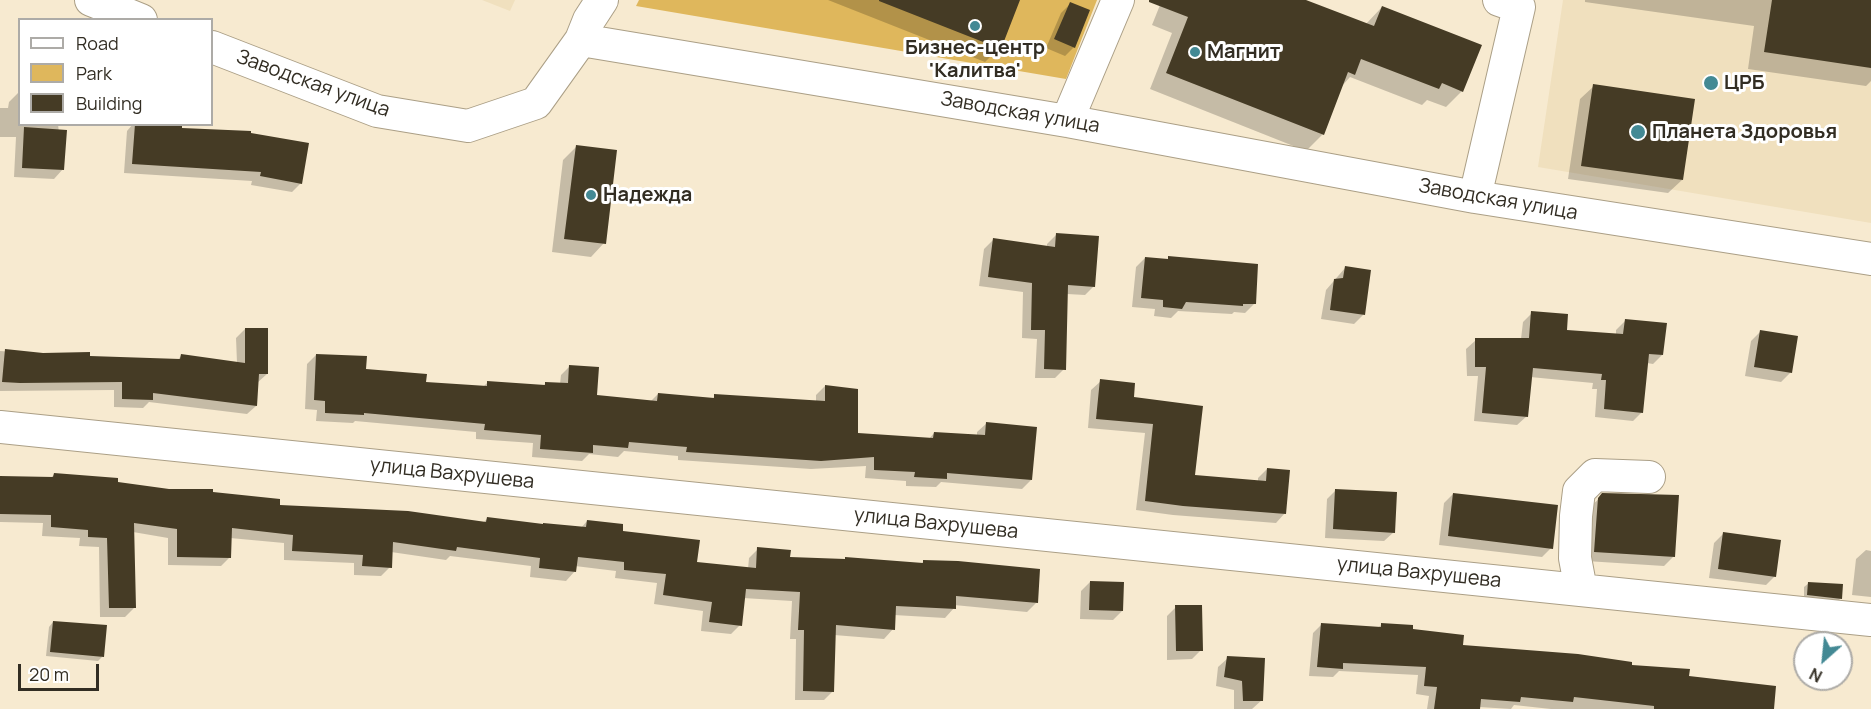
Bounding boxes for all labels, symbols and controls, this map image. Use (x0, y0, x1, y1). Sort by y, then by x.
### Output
legend (18, 18, 213, 126)
marker: Бизнес-центр 'Калитва' (968, 19, 982, 33)
text: Road (76, 31, 119, 55)
place label: Бизнес-центр 'Калитва' (905, 36, 1045, 83)
place label: Магнит (1207, 40, 1280, 64)
street label: Заводская улица (233, 45, 393, 123)
marker: Магнит (1188, 45, 1202, 59)
text: Park (76, 61, 112, 85)
place label: ЦРБ (1724, 71, 1765, 95)
marker: ЦРБ (1702, 74, 1720, 92)
street label: Заводская улица (939, 87, 1101, 139)
text: Building (76, 91, 142, 115)
place label: Планета Здоровья (1652, 120, 1837, 144)
marker: Планета Здоровья (1629, 123, 1647, 141)
street label: Заводская улица (1417, 174, 1579, 226)
place label: Надежда (603, 183, 692, 207)
marker: Надежда (584, 188, 598, 202)
street label: улица Вахрушева (369, 453, 535, 495)
street label: улица Вахрушева (853, 503, 1019, 545)
street label: улица Вахрушева (1336, 552, 1502, 594)
north arrow (1793, 631, 1853, 691)
scale bar (21, 652, 102, 690)
text: 20 m (29, 662, 69, 686)
text: N (1806, 663, 1826, 688)

